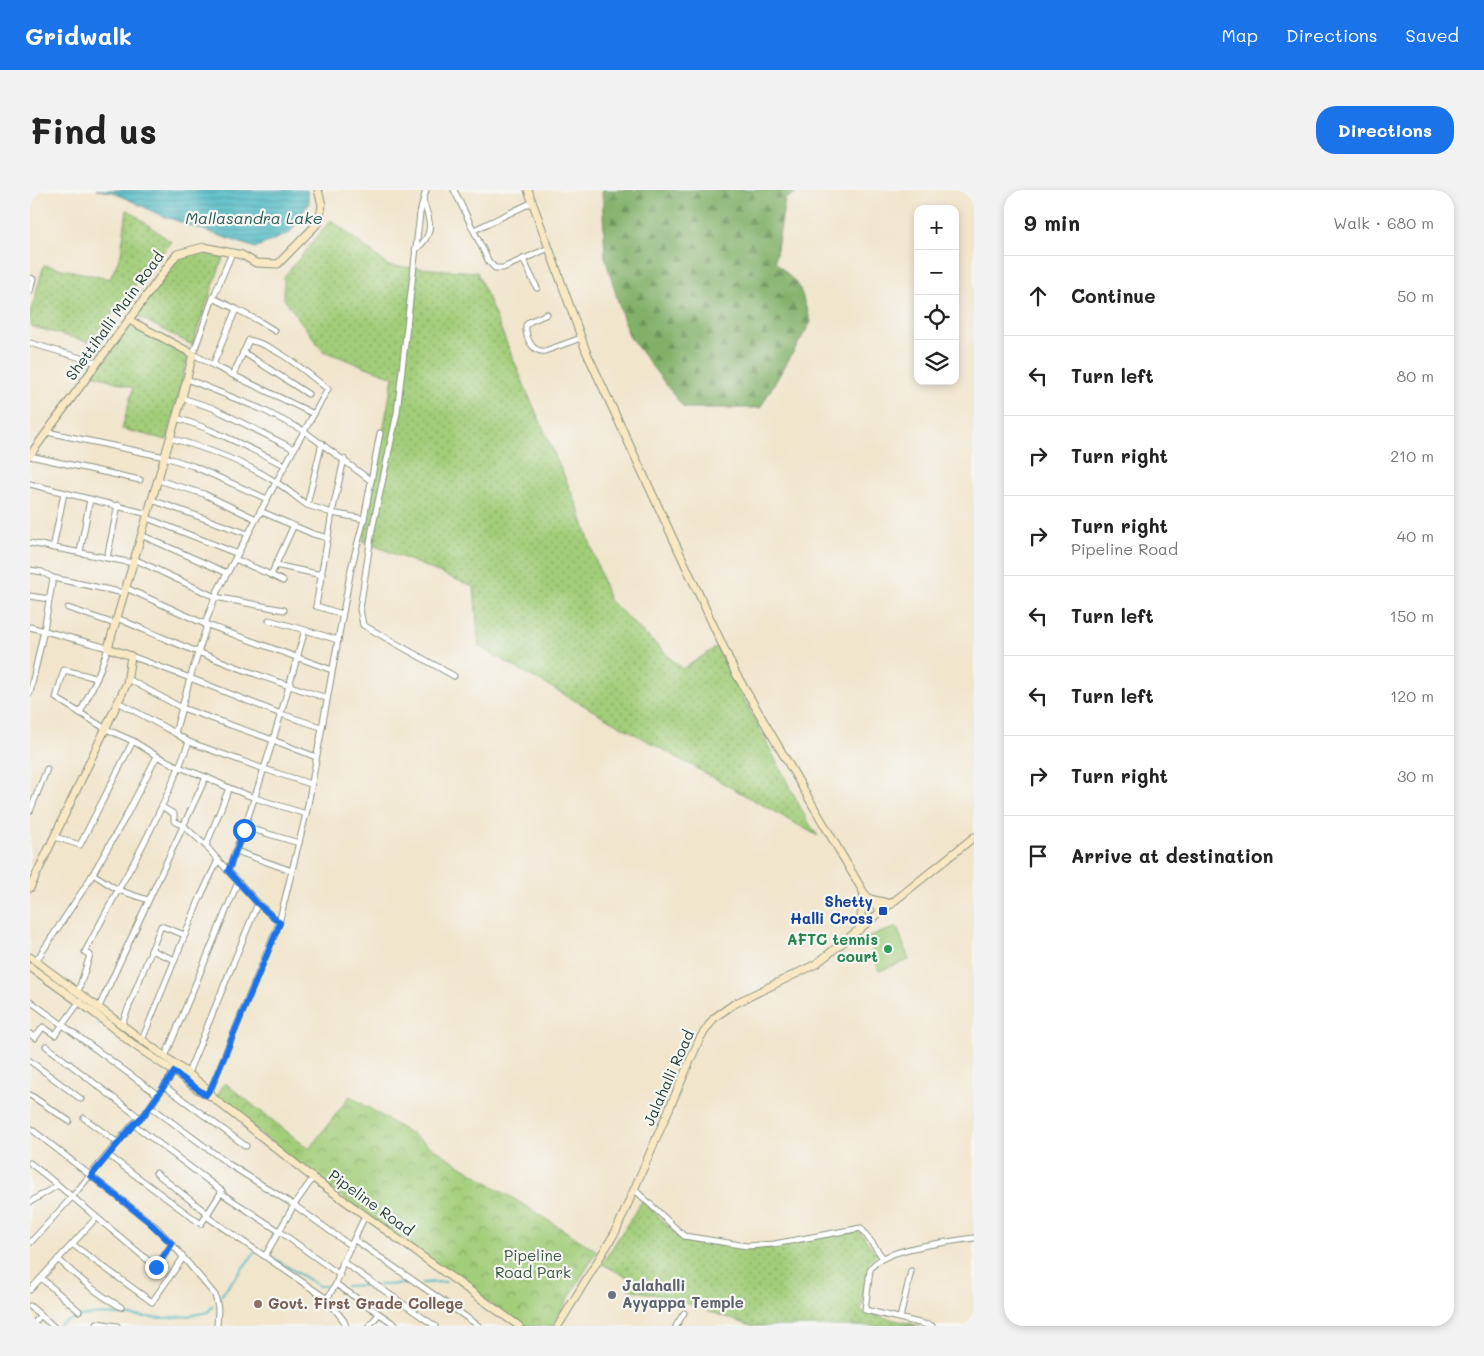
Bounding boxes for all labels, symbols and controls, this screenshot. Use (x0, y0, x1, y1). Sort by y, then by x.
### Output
text: Gridwalk (25, 20, 132, 51)
text: Map (1221, 23, 1258, 47)
text: Directions (1286, 23, 1378, 47)
text: Saved (1406, 23, 1459, 47)
button: Directions (1316, 106, 1454, 154)
text: Find us (30, 107, 157, 153)
map controls (914, 205, 959, 385)
button: + (914, 205, 959, 250)
water label: Mallasandra Lake (185, 207, 323, 228)
text: 9 min (1024, 209, 1080, 236)
text: Walk · 680 m (1333, 212, 1434, 233)
street label: Shettihalli Main Road (61, 247, 168, 384)
button: − (914, 250, 959, 295)
icon: ahead (1024, 282, 1052, 310)
text: Continue (1071, 283, 1156, 308)
text: 50 m (1397, 285, 1434, 306)
button: locate (914, 295, 959, 340)
button: layers (914, 340, 959, 385)
icon: left (1024, 362, 1052, 390)
text: Turn left (1071, 363, 1154, 388)
text: 80 m (1397, 365, 1434, 386)
icon: right (1024, 442, 1052, 470)
text: Turn right (1071, 443, 1168, 468)
text: 210 m (1390, 445, 1434, 466)
text: Turn right (1071, 513, 1168, 538)
icon: right (1024, 522, 1052, 550)
text: 40 m (1397, 525, 1434, 546)
text: Pipeline Road (1071, 538, 1178, 559)
icon: left (1024, 602, 1052, 630)
text: Turn left (1071, 603, 1154, 628)
text: 150 m (1390, 605, 1434, 626)
icon: left (1024, 682, 1052, 710)
text: Turn left (1071, 683, 1154, 708)
text: 120 m (1390, 685, 1434, 706)
icon: right (1024, 762, 1052, 790)
text: Turn right (1071, 763, 1168, 788)
text: 30 m (1397, 765, 1434, 786)
route start (233, 819, 256, 842)
icon: arrive (1024, 842, 1052, 870)
text: Arrive at destination (1071, 843, 1274, 868)
place label: Shetty Halli Cross (790, 891, 873, 928)
marker: Shetty Halli Cross (877, 905, 889, 917)
place label: AFTC tennis court (787, 929, 878, 966)
marker: AFTC tennis court (882, 943, 894, 955)
street label: Jalahalli Road (638, 1027, 698, 1129)
street label: Pipeline Road (325, 1165, 418, 1240)
park label: Pipeline Road Park (495, 1245, 571, 1282)
route end (145, 1256, 168, 1279)
place label: Jalahalli Ayyappa Temple (622, 1275, 744, 1312)
marker: Jalahalli Ayyappa Temple (606, 1289, 618, 1301)
place label: Govt. First Grade College (268, 1293, 463, 1313)
marker: Govt. First Grade College (252, 1298, 264, 1310)

